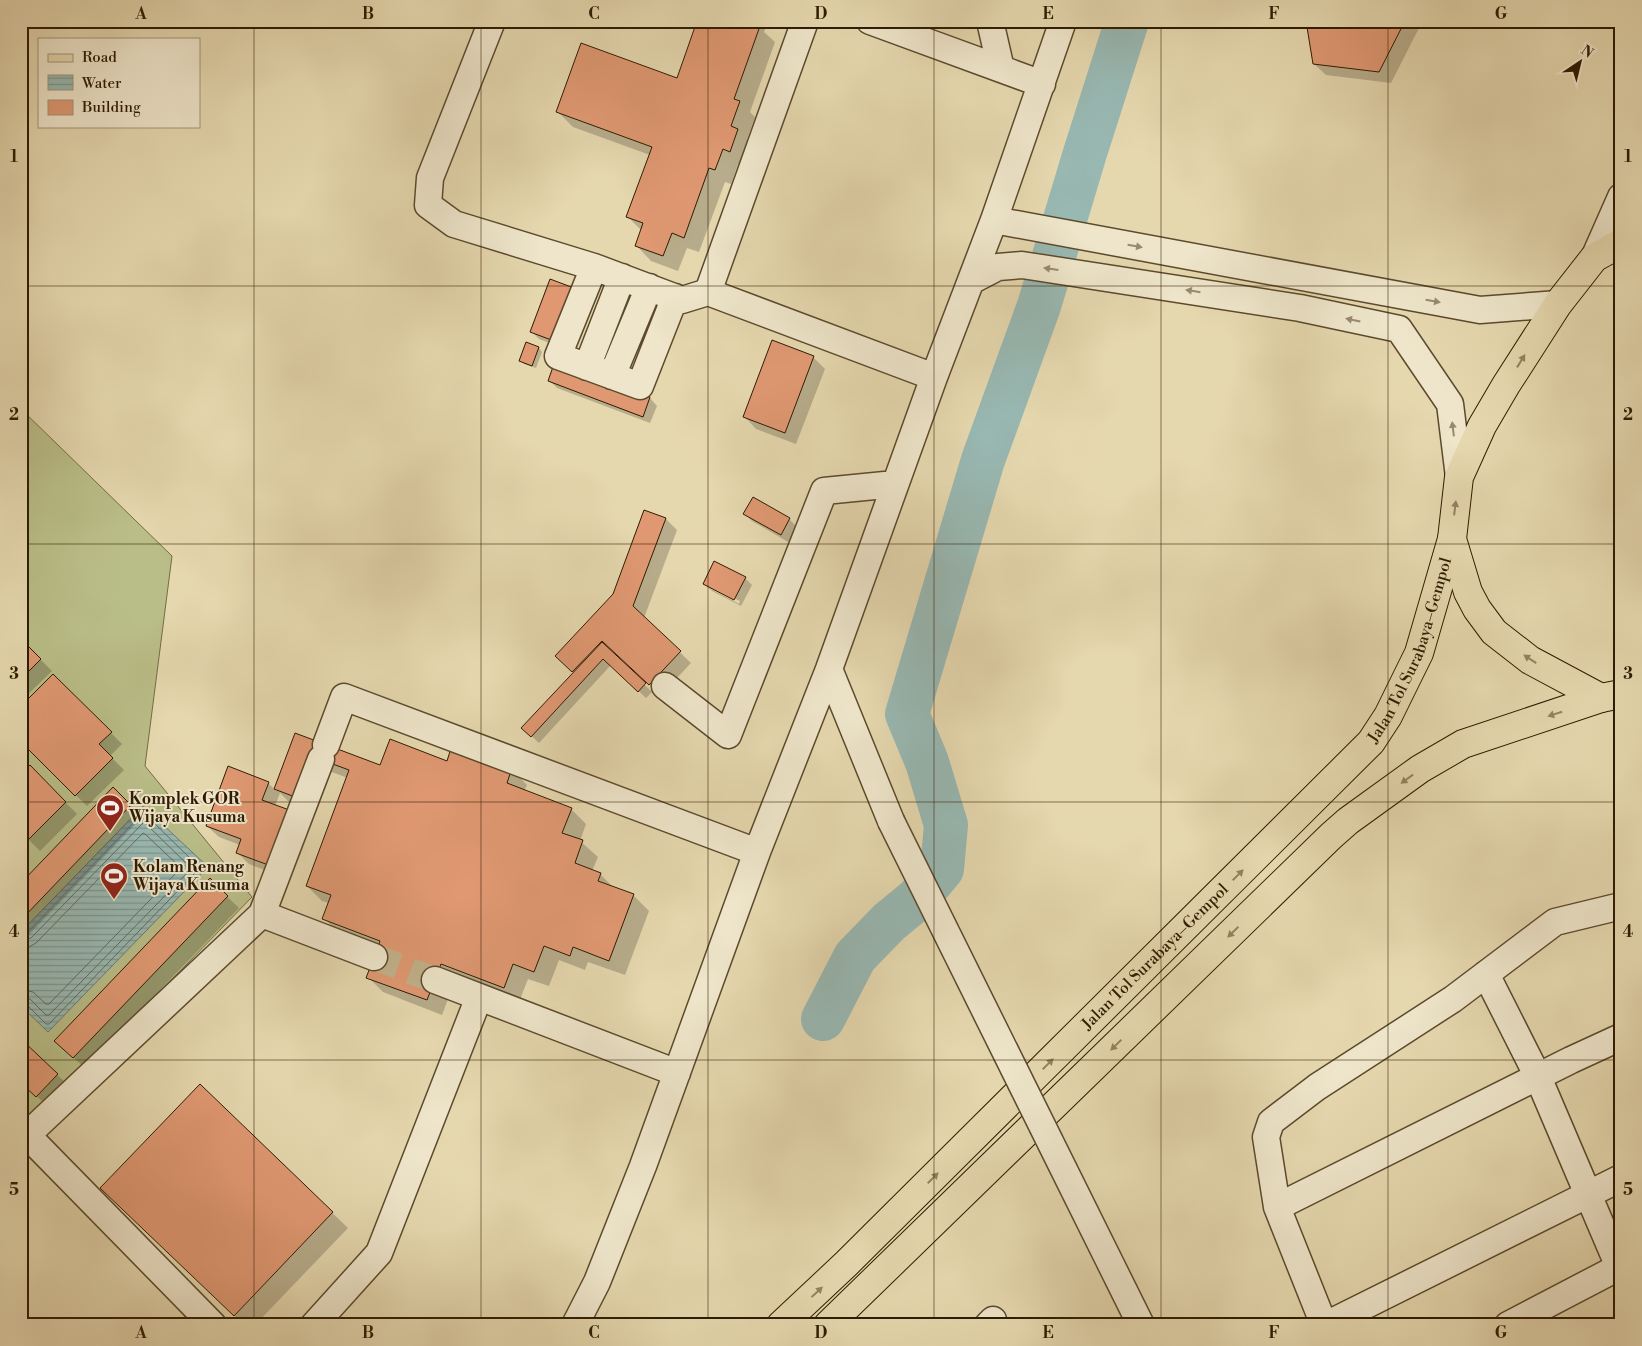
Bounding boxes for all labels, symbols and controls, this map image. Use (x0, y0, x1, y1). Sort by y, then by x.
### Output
text: A (134, 4, 147, 24)
text: B (362, 4, 374, 24)
text: C (588, 4, 600, 24)
text: D (815, 4, 828, 24)
text: E (1042, 4, 1054, 24)
text: F (1268, 4, 1280, 24)
text: G (1495, 4, 1508, 24)
legend (38, 38, 200, 128)
north arrow (1554, 38, 1604, 88)
text: N (1577, 42, 1597, 63)
text: Road (82, 48, 117, 67)
text: Water (81, 74, 122, 93)
text: Building (81, 98, 141, 117)
text: 1 (10, 147, 18, 167)
text: 1 (1624, 147, 1632, 167)
one-way arrow (1128, 243, 1144, 251)
one-way arrow (1043, 265, 1059, 273)
one-way arrow (1184, 287, 1200, 295)
one-way arrow (1425, 298, 1441, 306)
one-way arrow (1344, 315, 1360, 323)
one-way arrow (1516, 355, 1526, 368)
text: 2 (9, 405, 19, 425)
text: 2 (1623, 405, 1633, 425)
one-way arrow (1449, 421, 1457, 437)
one-way arrow (1451, 500, 1459, 516)
street label: Jalan Tol Surabaya–Gempol (1363, 555, 1456, 748)
one-way arrow (1523, 655, 1537, 664)
text: 3 (9, 664, 19, 684)
text: 3 (1623, 664, 1633, 684)
one-way arrow (1547, 710, 1562, 718)
one-way arrow (1401, 773, 1414, 784)
place label: Komplek GOR Wijaya Kusuma (128, 789, 246, 827)
sports icon: Komplek GOR Wijaya Kusuma (95, 793, 125, 832)
place label: Kolam Renang Wijaya Kusuma (132, 857, 250, 895)
sports icon: Kolam Renang Wijaya Kusuma (99, 861, 129, 900)
one-way arrow (1232, 869, 1244, 881)
street label: Jalan Tol Surabaya–Gempol (1077, 879, 1233, 1035)
text: 4 (9, 922, 20, 942)
text: 4 (1623, 922, 1634, 942)
one-way arrow (1227, 926, 1239, 938)
one-way arrow (1111, 1039, 1123, 1051)
one-way arrow (1042, 1058, 1054, 1070)
one-way arrow (927, 1172, 939, 1184)
text: 5 (9, 1180, 19, 1200)
text: 5 (1623, 1180, 1633, 1200)
one-way arrow (810, 1286, 822, 1298)
text: A (134, 1323, 147, 1343)
text: B (362, 1323, 374, 1343)
text: C (588, 1323, 600, 1343)
text: D (815, 1323, 828, 1343)
text: E (1042, 1323, 1054, 1343)
text: F (1268, 1323, 1280, 1343)
text: G (1495, 1323, 1508, 1343)

